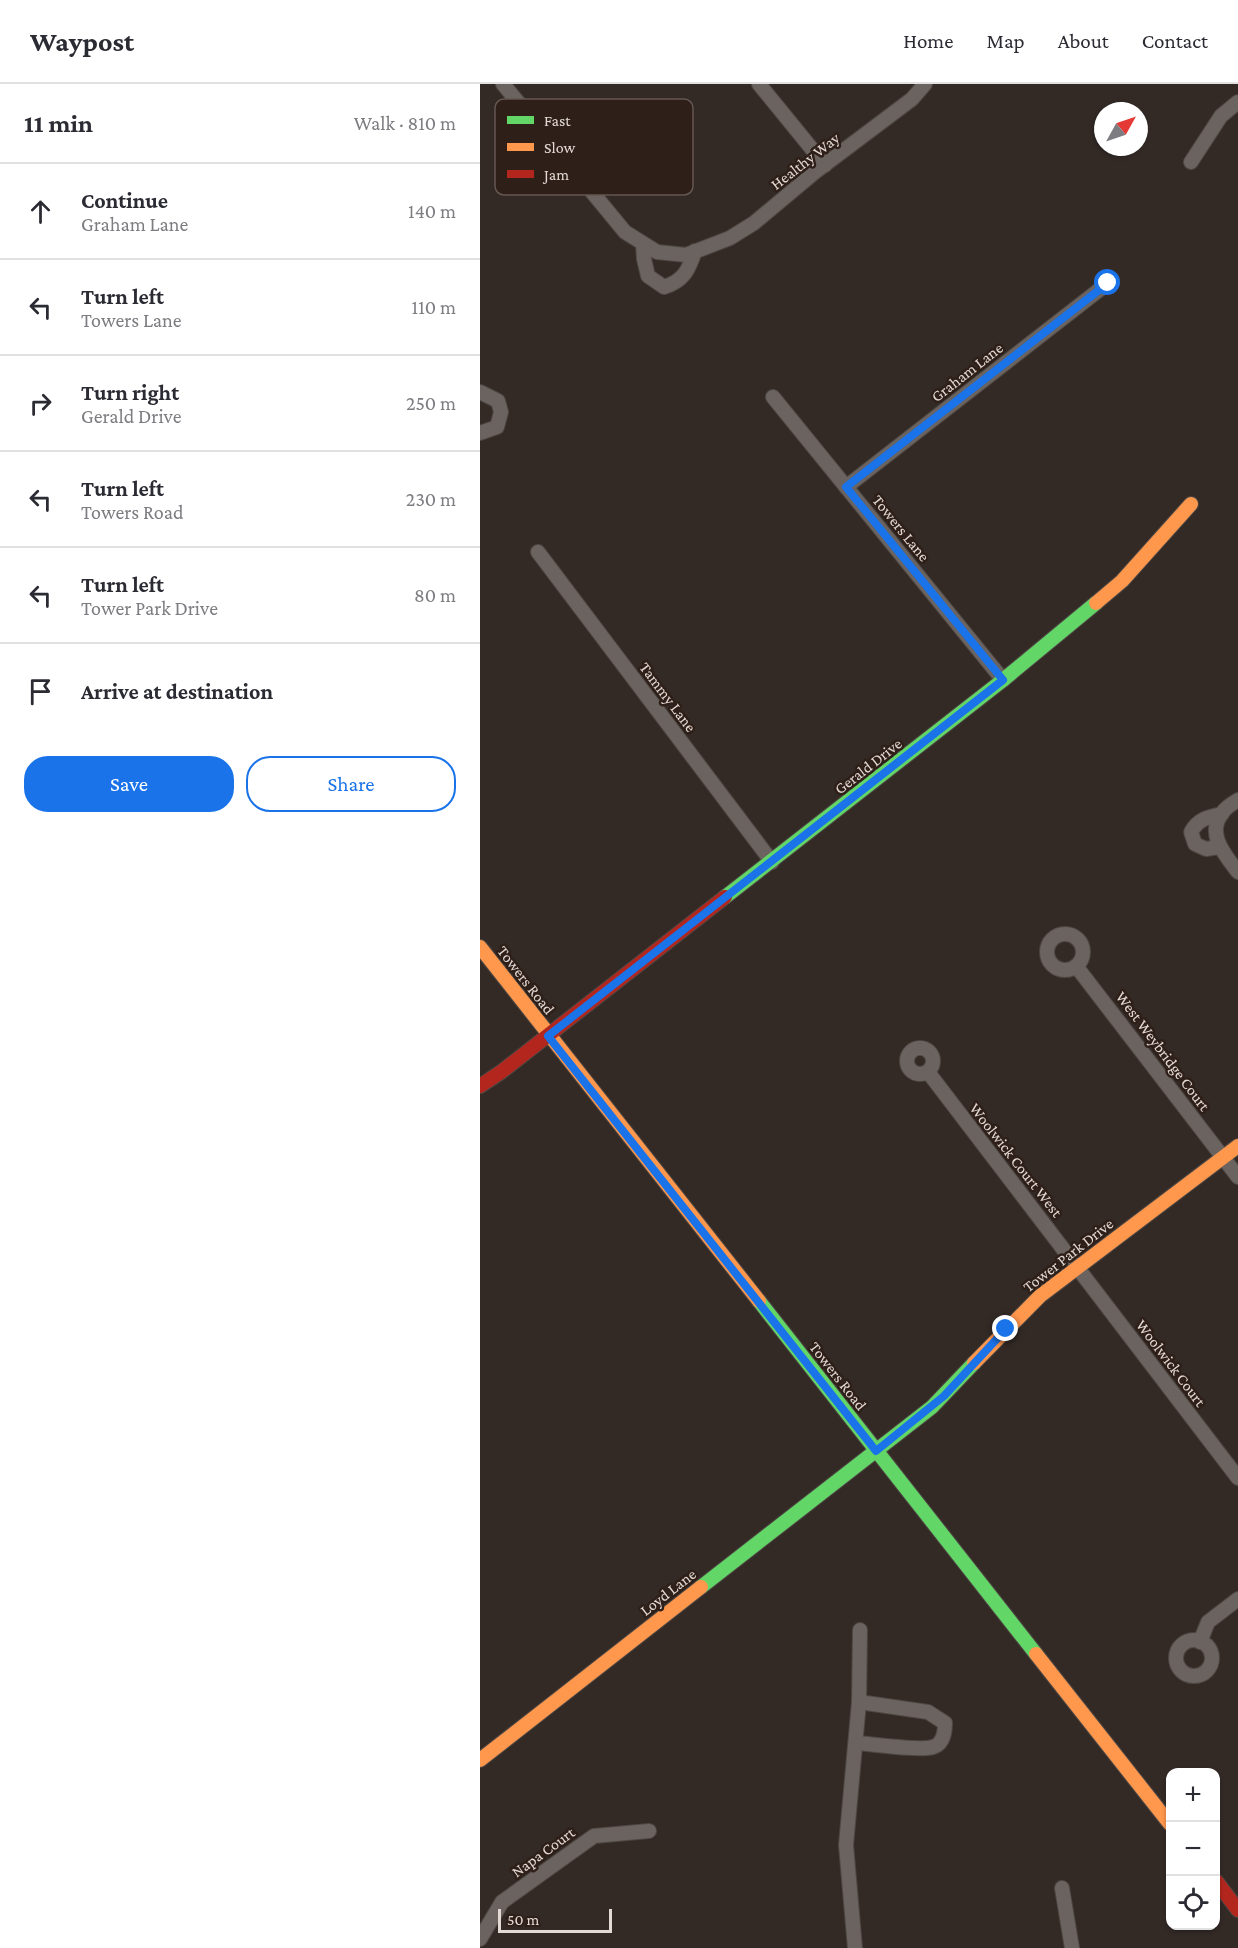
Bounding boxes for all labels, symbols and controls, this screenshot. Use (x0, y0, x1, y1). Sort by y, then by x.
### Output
text: Waypost (30, 26, 134, 57)
text: Home (903, 29, 953, 53)
text: Map (986, 29, 1025, 53)
text: About (1058, 29, 1109, 53)
text: Contact (1142, 29, 1208, 53)
legend (495, 99, 693, 195)
north arrow (1094, 102, 1148, 156)
text: 11 min (24, 109, 93, 138)
text: Walk · 810 m (354, 112, 456, 134)
text: Fast (544, 112, 571, 129)
street label: Healthy Way (767, 129, 844, 194)
text: Slow (544, 139, 576, 156)
text: Jam (542, 166, 569, 184)
text: Continue (81, 188, 168, 213)
icon: ahead (24, 195, 57, 228)
text: 140 m (408, 200, 456, 222)
text: Graham Lane (81, 213, 188, 235)
route start (1094, 269, 1120, 295)
text: Turn left (81, 284, 164, 309)
icon: left (24, 291, 57, 324)
text: 110 m (412, 296, 456, 318)
text: Towers Lane (81, 309, 182, 331)
street label: Graham Lane (928, 339, 1006, 405)
text: Turn right (81, 380, 179, 405)
icon: right (24, 387, 57, 420)
text: 250 m (406, 392, 456, 414)
text: Gerald Drive (81, 405, 181, 427)
text: Turn left (81, 476, 164, 501)
icon: left (24, 483, 57, 516)
text: 230 m (406, 488, 456, 510)
street label: Towers Lane (869, 491, 933, 565)
text: Towers Road (81, 501, 183, 523)
text: Turn left (81, 572, 164, 597)
icon: left (24, 579, 57, 612)
text: 80 m (414, 584, 456, 606)
text: Tower Park Drive (81, 597, 218, 619)
street label: Tammy Lane (636, 659, 700, 736)
icon: arrive (24, 675, 57, 708)
text: Arrive at destination (81, 679, 273, 704)
street label: Gerald Drive (831, 735, 905, 797)
button: Save (24, 756, 234, 812)
button: Share (246, 756, 456, 812)
street label: Towers Road (494, 942, 558, 1018)
street label: West Weybridge Court (1112, 988, 1214, 1115)
street label: Woolwick Court West (966, 1100, 1066, 1221)
street label: Tower Park Drive (1020, 1215, 1116, 1295)
route end (992, 1315, 1018, 1341)
street label: Woolwick Court (1133, 1316, 1210, 1410)
street label: Towers Road (806, 1338, 870, 1414)
street label: Loyd Lane (637, 1565, 700, 1620)
map controls (1166, 1768, 1220, 1930)
button: + (1166, 1768, 1220, 1822)
button: − (1166, 1822, 1220, 1876)
street label: Napa Court (508, 1823, 579, 1881)
button: locate (1166, 1876, 1220, 1930)
scale bar (498, 1906, 612, 1934)
text: 50 m (507, 1911, 539, 1928)

